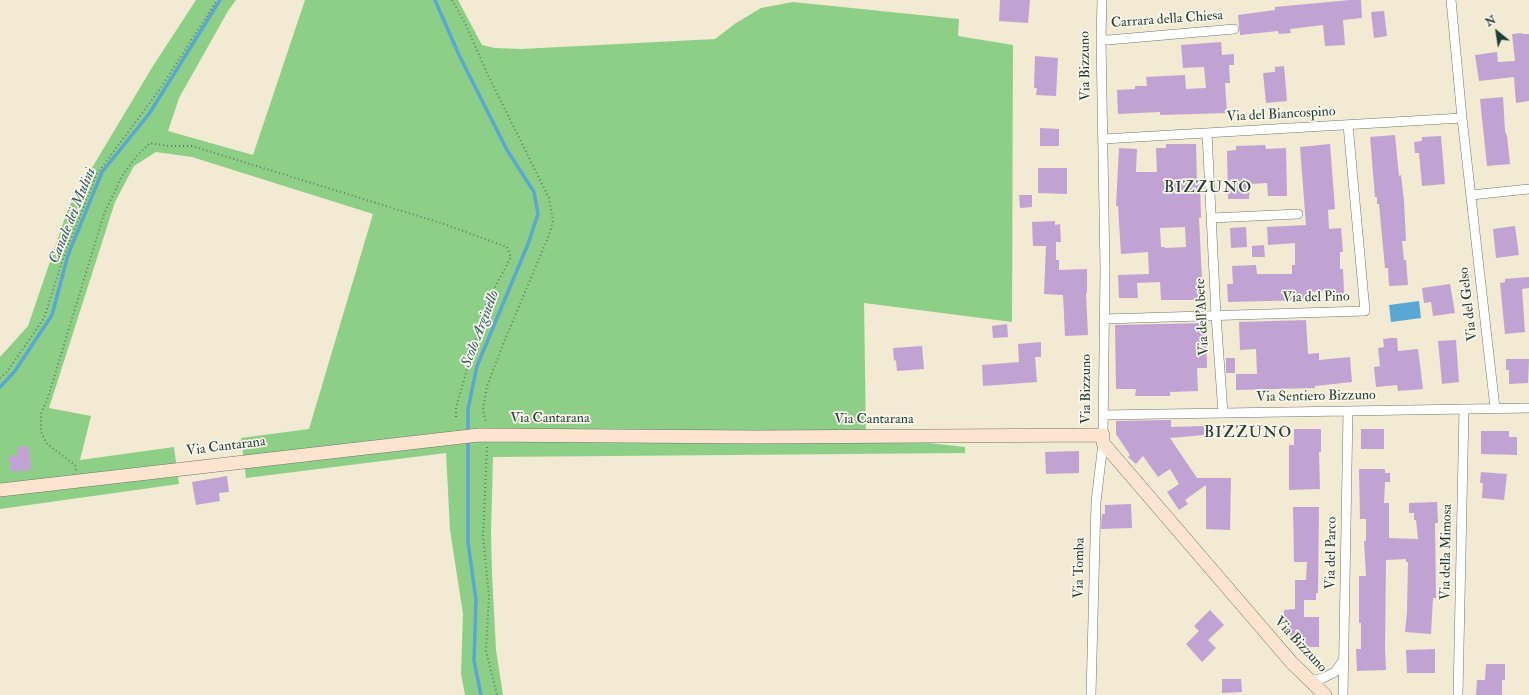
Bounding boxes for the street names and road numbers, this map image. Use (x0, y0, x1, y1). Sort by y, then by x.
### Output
street label: Carrara della Chiesa (1110, 8, 1224, 32)
street label: Via Bizzuno (1077, 31, 1095, 101)
street label: Via del Biancospino (1226, 104, 1336, 126)
street label: Via del Gelso (1456, 266, 1482, 342)
street label: Via dell'Abete (1193, 278, 1213, 356)
street label: Via del Pino (1282, 289, 1350, 307)
street label: Via Bizzuno (1079, 354, 1095, 424)
street label: Via Sentiero Bizzuno (1256, 388, 1376, 406)
street label: Via Cantarana (510, 411, 590, 427)
street label: Via Cantarana (834, 412, 914, 428)
street label: Via Cantarana (185, 434, 267, 460)
street label: Via della Mimosa (1438, 504, 1456, 600)
street label: Via del Parco (1323, 517, 1341, 589)
street label: Via Tomba (1071, 537, 1089, 599)
street label: Via Bizzuno (1270, 614, 1330, 676)

